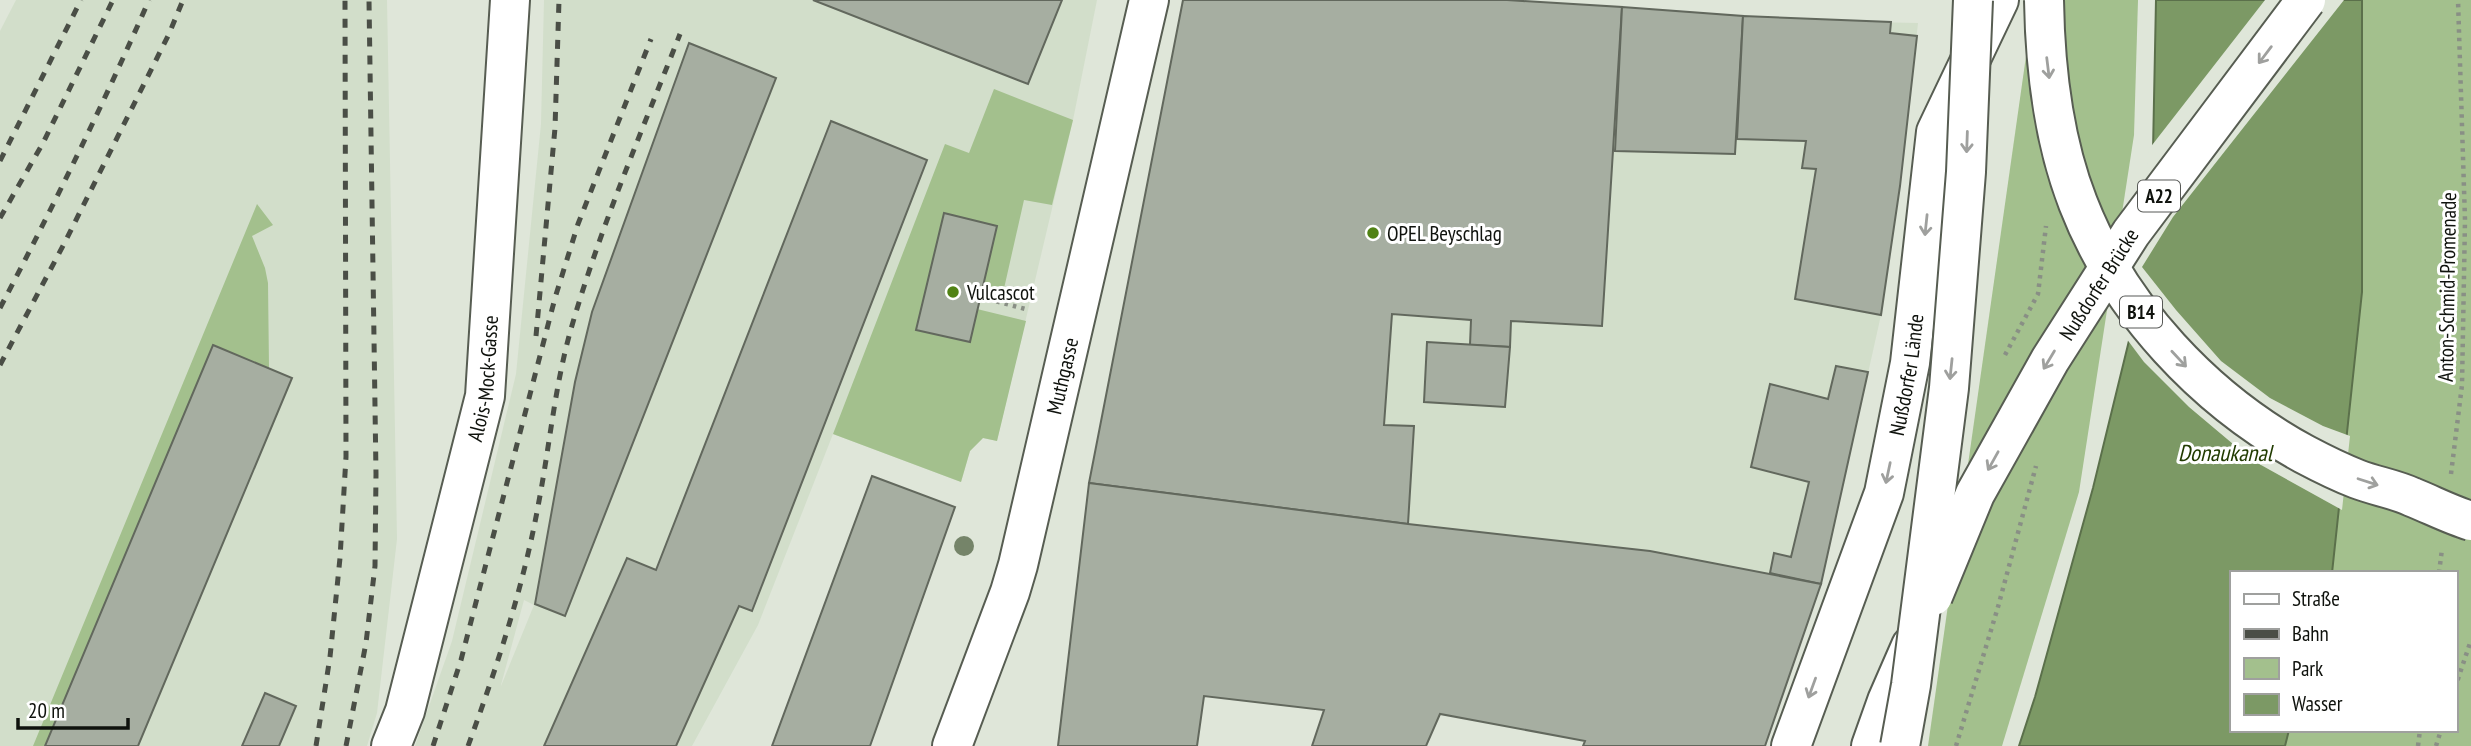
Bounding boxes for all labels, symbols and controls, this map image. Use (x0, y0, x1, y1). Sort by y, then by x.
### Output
one-way arrow (2258, 45, 2273, 64)
one-way arrow (2041, 56, 2054, 79)
one-way arrow (1960, 130, 1973, 153)
road number: A22 (2138, 180, 2180, 212)
street label: Anton-Schmid-Promenade (2432, 192, 2462, 382)
one-way arrow (1919, 213, 1932, 235)
place label: OPEL Beyschlag (1387, 220, 1502, 247)
street label: Nußdorfer Brücke (2053, 223, 2144, 345)
marker: OPEL Beyschlag (1365, 225, 1381, 241)
place label: Vulcascot (966, 279, 1035, 306)
marker: Vulcascot (945, 284, 961, 300)
road number: B14 (2120, 296, 2162, 328)
street label: Nußdorfer Lände (1882, 312, 1929, 438)
street label: Alois-Mock-Gasse (461, 315, 504, 444)
street label: Muthgasse (1040, 335, 1084, 417)
one-way arrow (2042, 350, 2056, 370)
one-way arrow (2171, 350, 2188, 367)
one-way arrow (1944, 357, 1957, 379)
water label: Donaukanal (2178, 438, 2275, 467)
one-way arrow (1986, 450, 1999, 471)
one-way arrow (1880, 461, 1894, 484)
one-way arrow (2357, 477, 2379, 490)
legend (2230, 571, 2457, 732)
text: Straße (2292, 585, 2340, 612)
text: Bahn (2292, 620, 2329, 647)
text: Park (2292, 655, 2323, 682)
one-way arrow (1805, 676, 1817, 698)
scale bar (18, 686, 128, 730)
text: Wasser (2292, 690, 2343, 717)
text: 20 m (28, 697, 65, 724)

